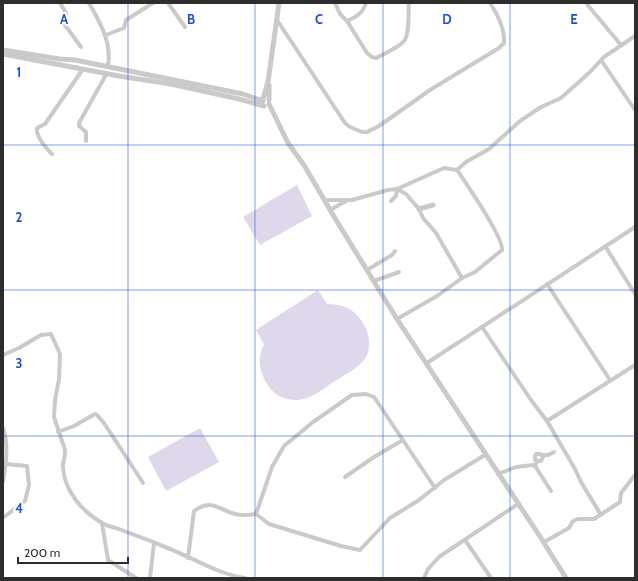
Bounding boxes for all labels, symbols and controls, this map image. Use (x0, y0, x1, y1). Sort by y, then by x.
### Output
text: A (60, 11, 69, 27)
text: B (187, 11, 195, 27)
text: C (315, 11, 323, 27)
text: D (442, 11, 452, 27)
text: E (570, 11, 578, 27)
text: 1 (17, 64, 21, 80)
text: 2 (16, 209, 23, 225)
text: 3 (15, 355, 23, 371)
text: 4 (15, 500, 23, 516)
scale bar (18, 539, 128, 565)
text: 200 m (24, 545, 60, 560)

